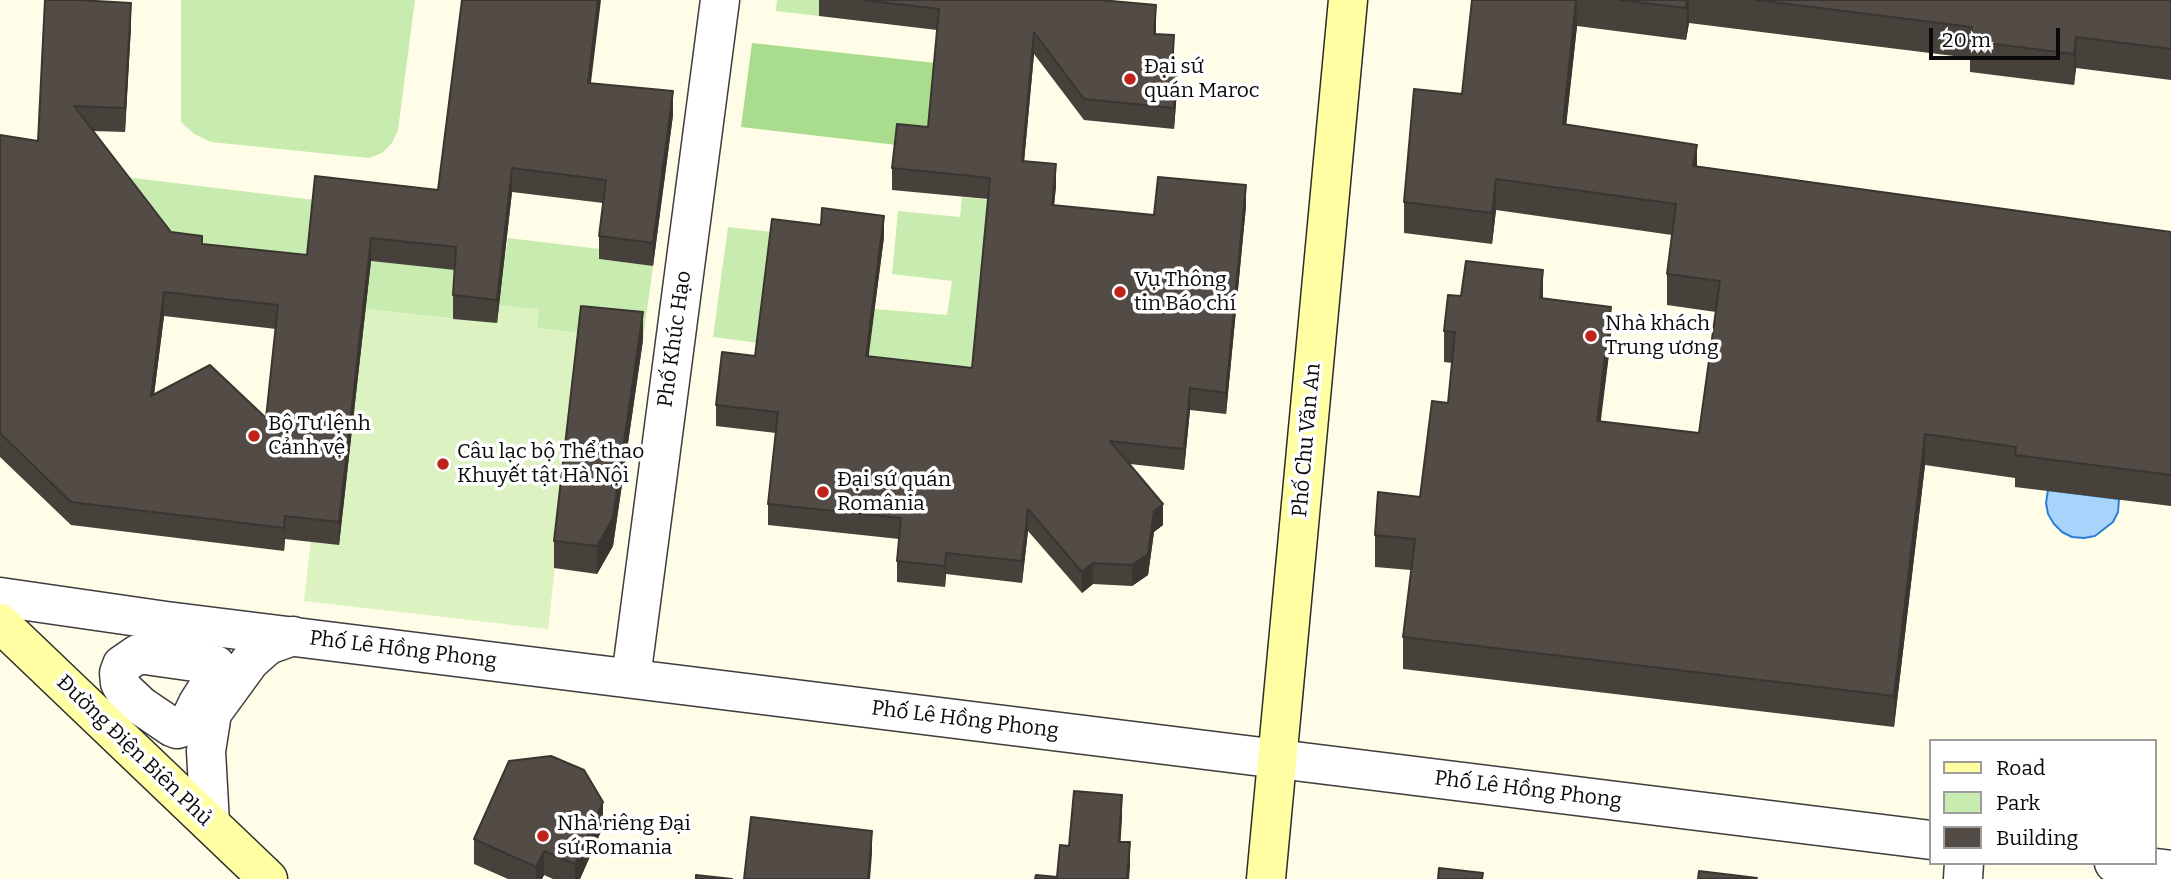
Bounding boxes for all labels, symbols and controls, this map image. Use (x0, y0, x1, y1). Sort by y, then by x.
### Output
scale bar (1933, 14, 2064, 58)
text: 20 m (1942, 27, 1991, 53)
place label: Đại sứ quán Maroc (1144, 54, 1260, 104)
marker: Đại sứ quán Maroc (1122, 71, 1138, 87)
place label: Vụ Thông tin Báo chí (1134, 267, 1236, 317)
street label: Phố Khúc Hạo (653, 269, 697, 409)
marker: Vụ Thông tin Báo chí (1112, 284, 1128, 300)
place label: Nhà khách Trung ương (1605, 311, 1719, 361)
marker: Nhà khách Trung ương (1583, 328, 1599, 344)
street label: Phố Chu Văn An (1288, 362, 1326, 518)
place label: Bộ Tư lệnh Cảnh vệ (268, 411, 371, 461)
marker: Bộ Tư lệnh Cảnh vệ (246, 428, 262, 444)
place label: Câu lạc bộ Thể thao Khuyết tật Hà Nội (457, 439, 644, 489)
marker: Câu lạc bộ Thể thao Khuyết tật Hà Nội (435, 456, 451, 472)
place label: Đại sứ quán România (837, 467, 951, 517)
marker: Đại sứ quán România (815, 484, 831, 500)
street label: Phố Lê Hồng Phong (308, 626, 498, 674)
street label: Đường Điện Biên Phủ (51, 670, 217, 832)
street label: Phố Lê Hồng Phong (870, 696, 1060, 744)
legend (1930, 739, 2157, 865)
text: Road (1996, 755, 2045, 781)
street label: Phố Lê Hồng Phong (1433, 766, 1623, 814)
text: Park (1996, 790, 2040, 816)
place label: Nhà riêng Đại sứ Romania (557, 811, 691, 861)
text: Building (1996, 825, 2078, 851)
marker: Nhà riêng Đại sứ Romania (535, 828, 551, 844)

